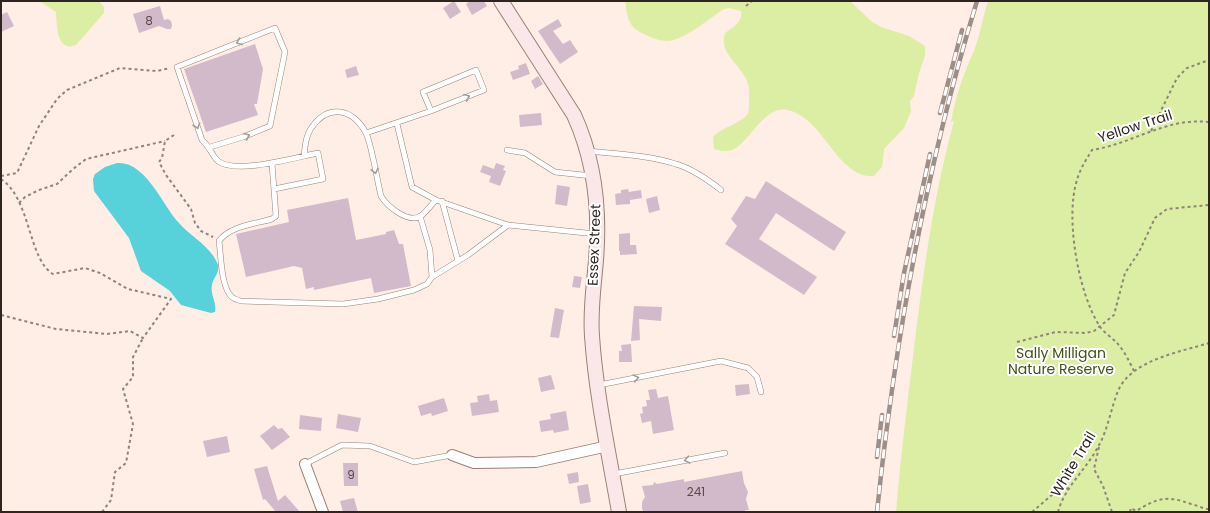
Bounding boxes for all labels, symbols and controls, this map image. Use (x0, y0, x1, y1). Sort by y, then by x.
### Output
house number: 8 (145, 12, 153, 29)
one-way arrow (235, 38, 242, 46)
one-way arrow (464, 93, 471, 101)
street label: Yellow Trail (1095, 105, 1175, 147)
one-way arrow (193, 122, 201, 129)
one-way arrow (244, 132, 251, 140)
one-way arrow (370, 167, 379, 174)
street label: Essex Street (583, 204, 605, 286)
park label: Sally Milligan Nature Reserve (1008, 343, 1114, 379)
one-way arrow (633, 374, 639, 382)
street label: White Trail (1046, 428, 1100, 500)
one-way arrow (684, 456, 690, 464)
house number: 9 (347, 466, 355, 483)
house number: 241 (687, 483, 705, 500)

